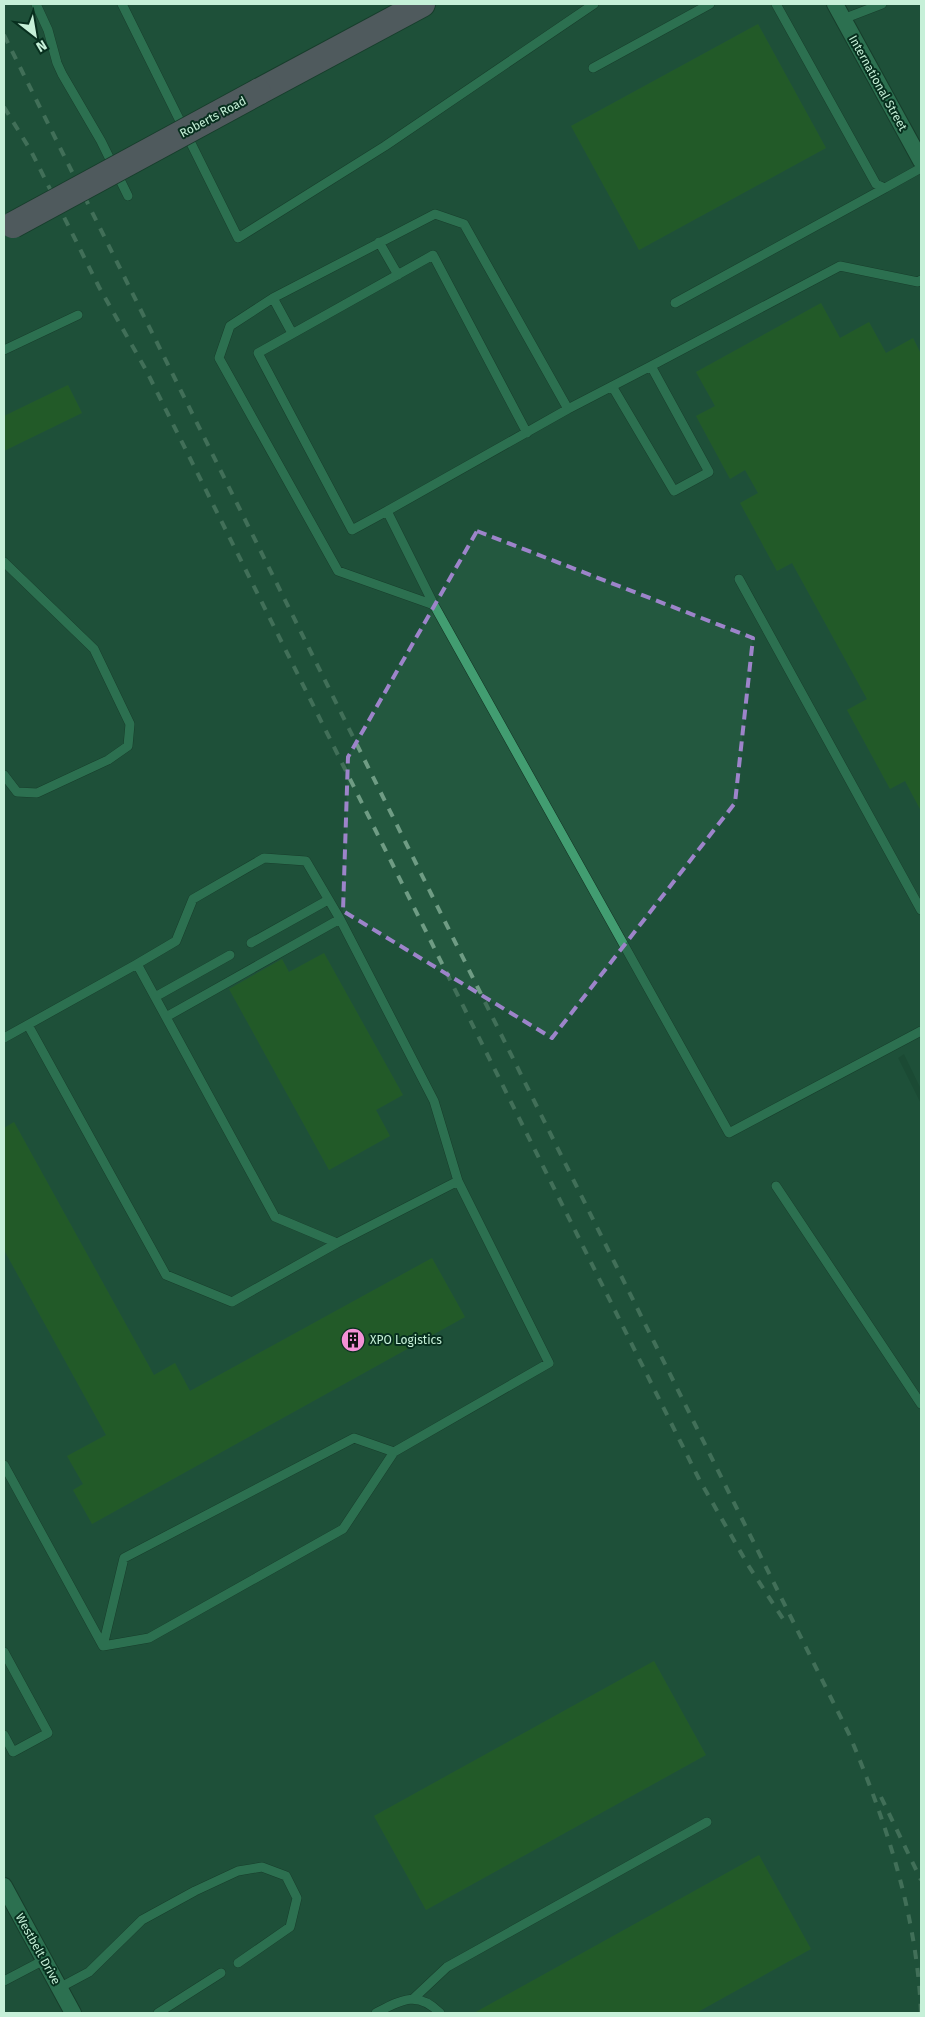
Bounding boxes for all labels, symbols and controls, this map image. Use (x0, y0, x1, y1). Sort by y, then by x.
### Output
north arrow (10, 10, 60, 60)
street label: International Street (846, 33, 910, 134)
text: N (33, 36, 50, 55)
street label: Roberts Road (177, 94, 249, 140)
building icon: XPO Logistics (340, 1327, 366, 1353)
place label: XPO Logistics (370, 1333, 442, 1347)
street label: Westbelt Drive (13, 1911, 63, 1987)

